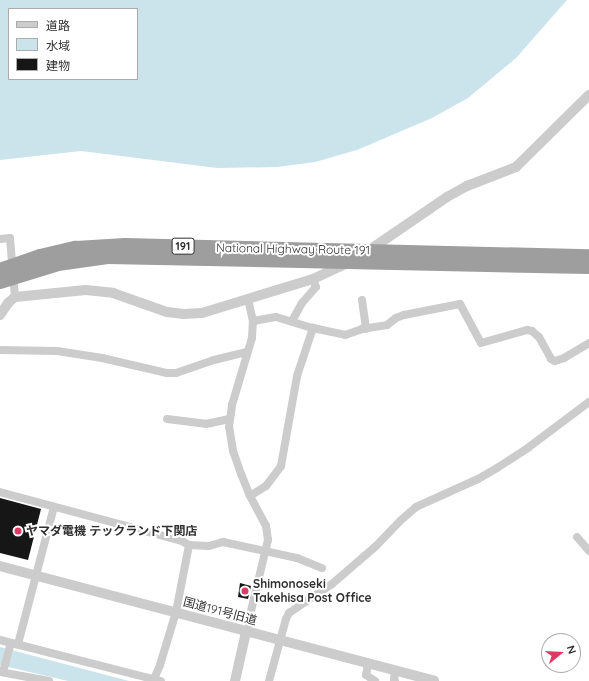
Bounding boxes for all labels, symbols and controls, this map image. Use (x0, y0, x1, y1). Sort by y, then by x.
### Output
legend (8, 8, 138, 80)
text: 道路 (46, 18, 70, 33)
text: 水域 (46, 38, 70, 53)
text: 建物 (46, 58, 70, 73)
road number: 191 (171, 237, 195, 255)
street label: National Highway Route 191 (216, 240, 370, 258)
place label: ヤマダ電機 テックランド下関店 (26, 524, 197, 538)
marker: ヤマダ電機 テックランド下関店 (13, 526, 23, 536)
place label: Shimonoseki Takehisa Post Office (253, 577, 372, 605)
marker: Shimonoseki Takehisa Post Office (240, 586, 250, 596)
street label: 国道191号旧道 (182, 594, 258, 628)
north arrow (541, 633, 581, 673)
text: N (564, 644, 579, 656)

